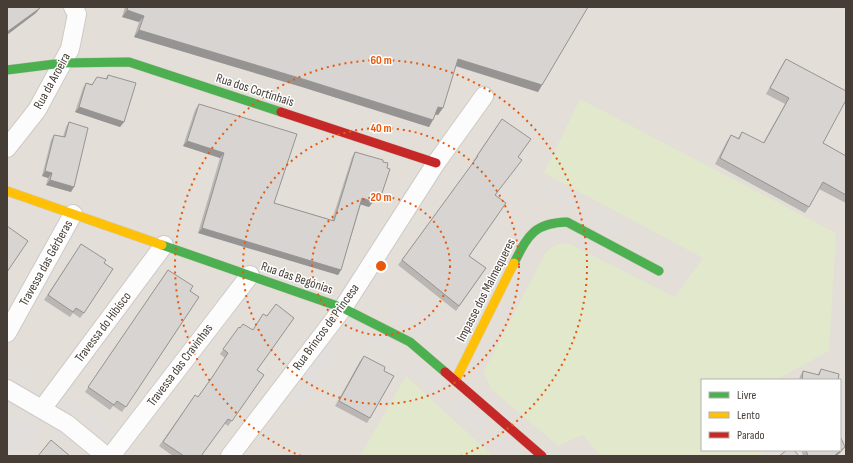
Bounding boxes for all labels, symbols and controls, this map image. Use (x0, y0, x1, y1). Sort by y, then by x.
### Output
street label: Rua da Aroeira (30, 50, 74, 112)
text: 60 m (370, 53, 392, 68)
street label: Rua dos Cortinhais (214, 70, 296, 110)
text: 40 m (370, 121, 392, 136)
text: 20 m (371, 190, 391, 205)
street label: Travessa das Gérberas (16, 217, 76, 309)
street label: Impasse dos Malmequeres (453, 235, 519, 344)
street label: Rua das Begónias (259, 258, 335, 298)
centre of rings (374, 259, 388, 273)
street label: Rua Brincos de Princesa (289, 281, 363, 373)
street label: Travessa do Hibísco (71, 289, 135, 365)
street label: Travessa das Cravinhas (144, 320, 216, 409)
legend (701, 379, 841, 451)
text: Livre (737, 388, 757, 403)
text: Lento (737, 408, 760, 423)
text: Parado (737, 428, 764, 443)

